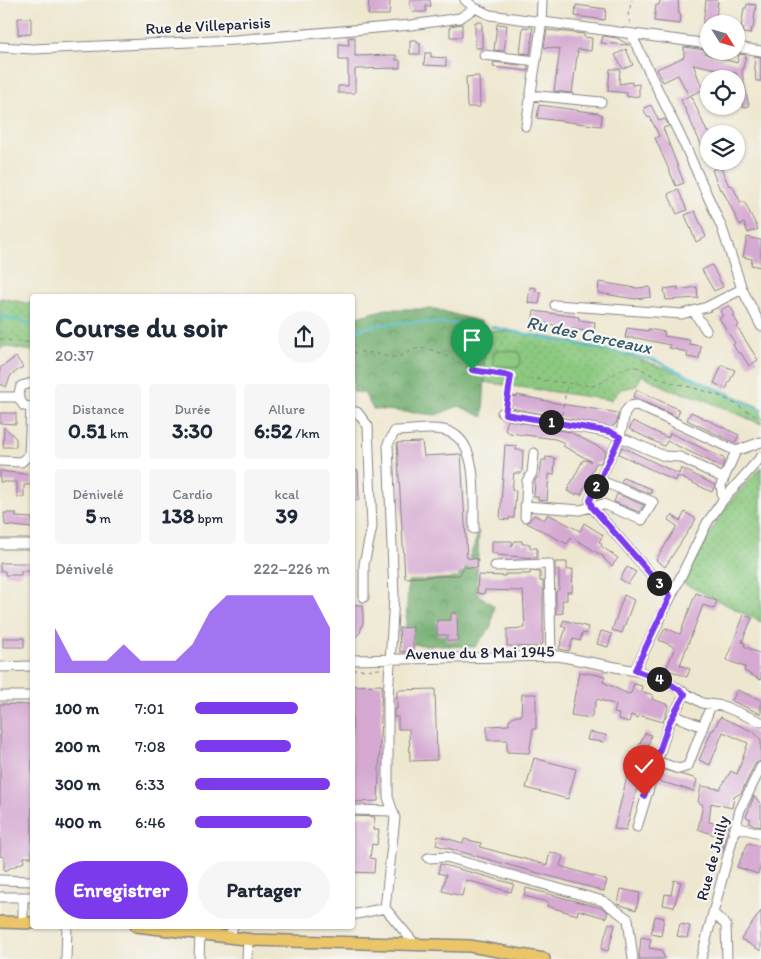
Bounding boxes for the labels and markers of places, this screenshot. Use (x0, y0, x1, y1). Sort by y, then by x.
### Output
pin (451, 319, 493, 370)
pin: 1 (538, 410, 564, 434)
pin: 2 (584, 474, 608, 498)
pin: 3 (646, 570, 672, 596)
pin: 4 (646, 666, 672, 692)
pin (623, 745, 665, 796)

